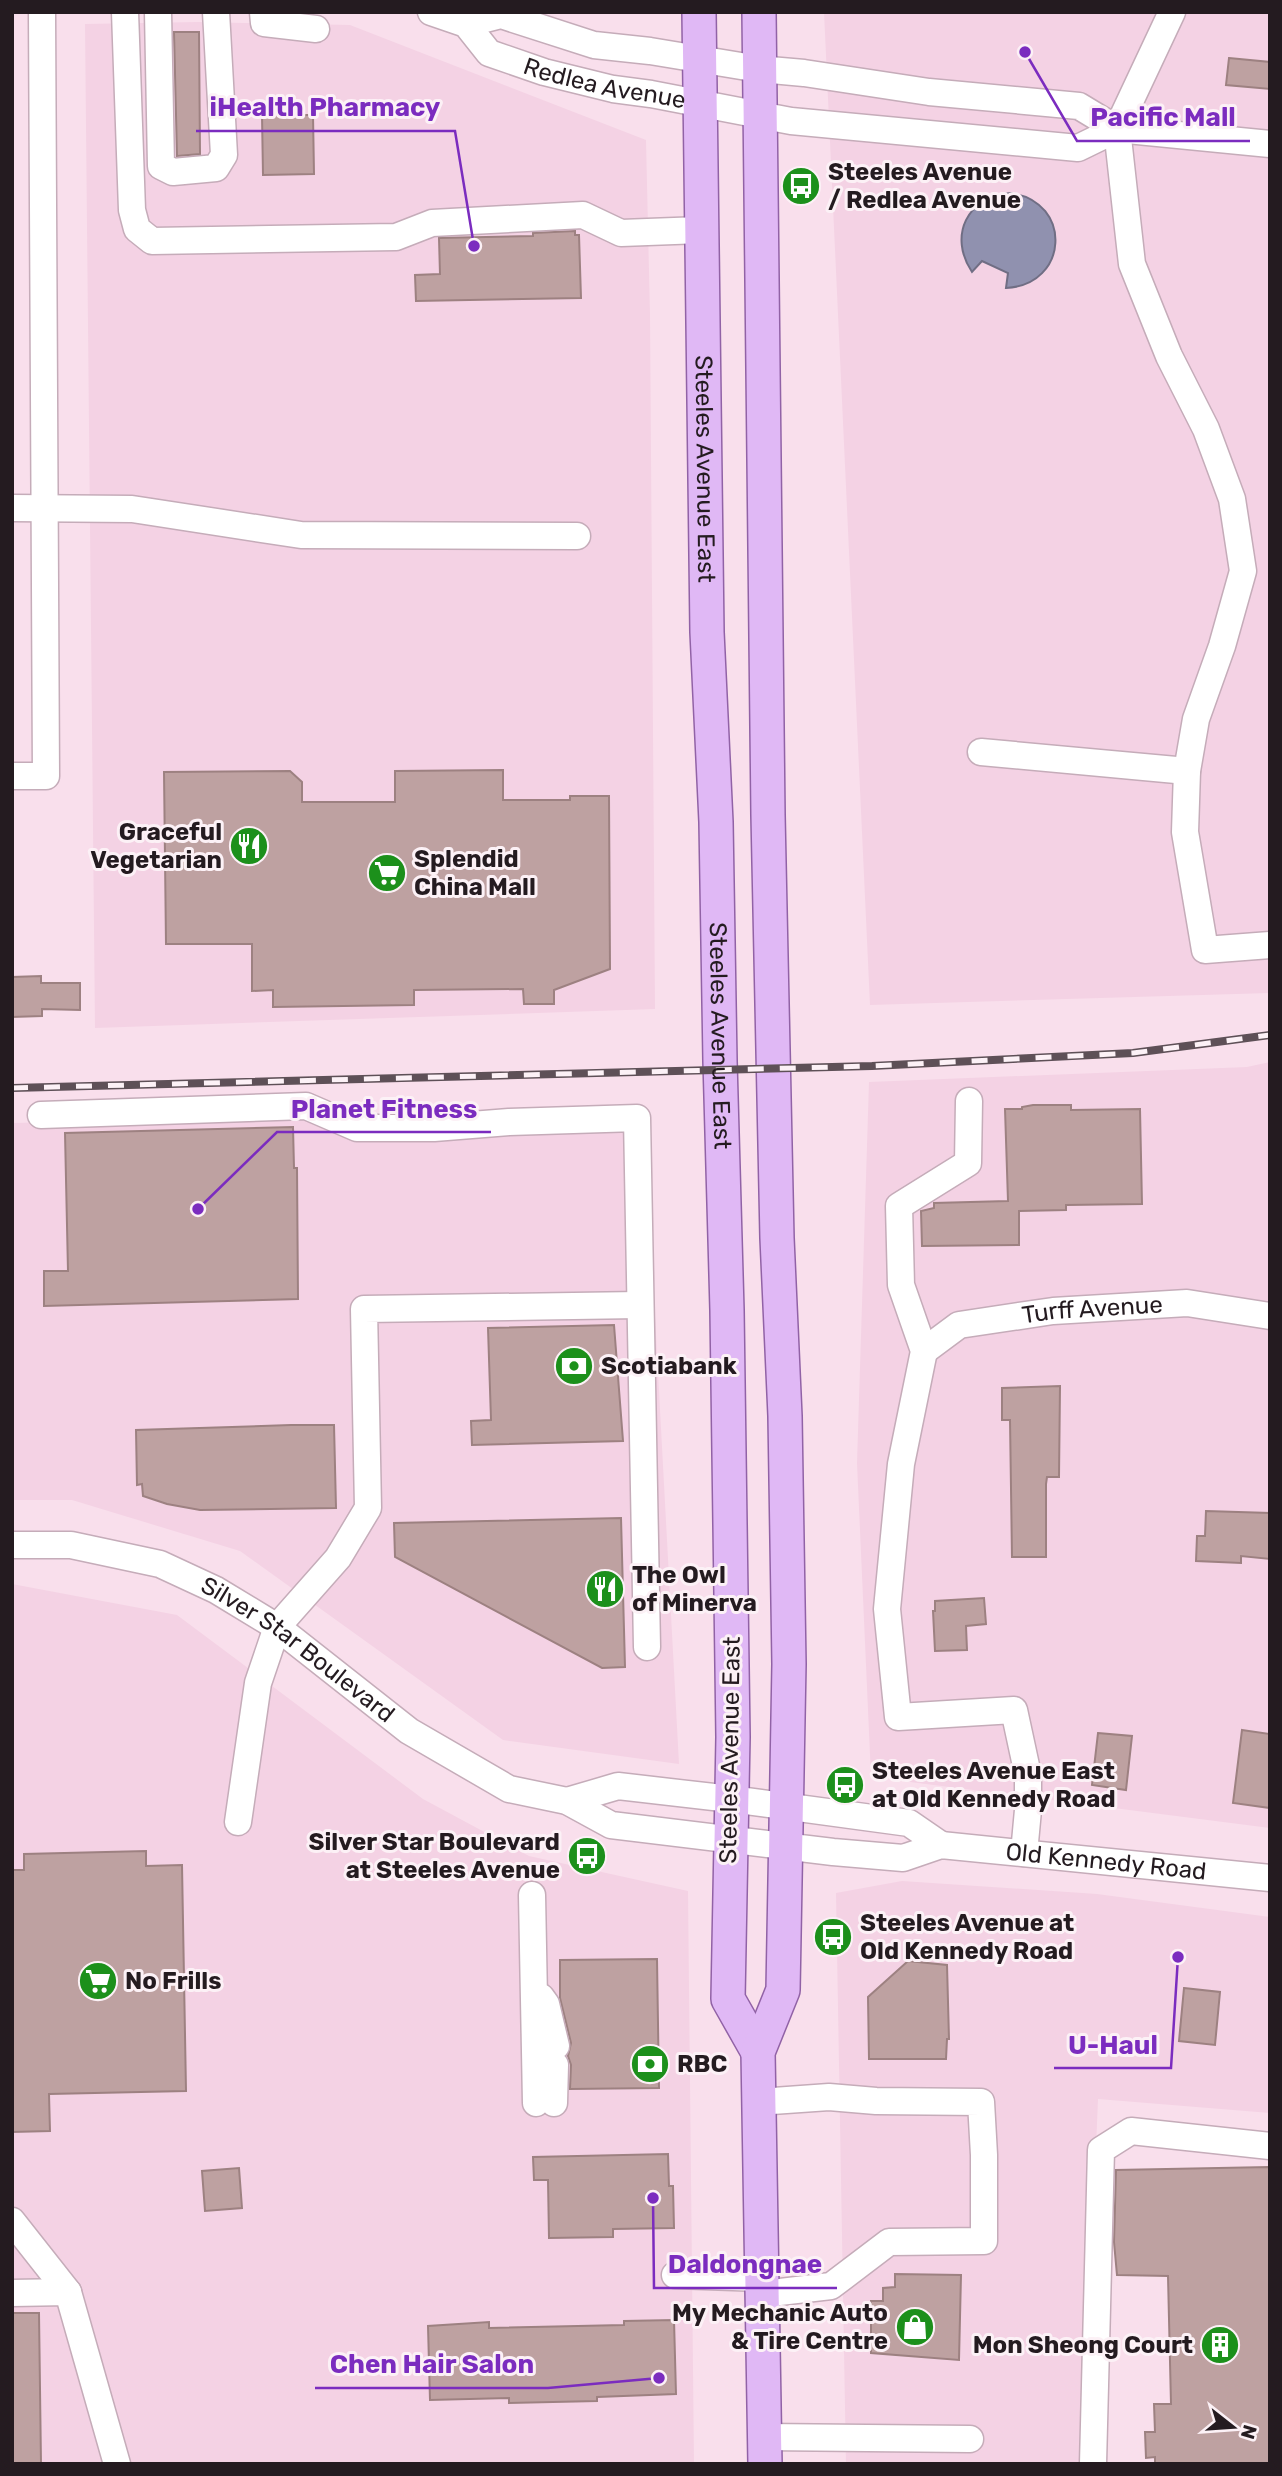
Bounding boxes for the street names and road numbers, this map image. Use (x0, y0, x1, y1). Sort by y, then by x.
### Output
street label: Redlea Avenue (520, 52, 688, 114)
street label: Steeles Avenue East (689, 355, 720, 583)
street label: Steeles Avenue East (704, 922, 736, 1150)
street label: Turff Avenue (1020, 1290, 1163, 1329)
street label: Silver Star Boulevard (197, 1571, 400, 1728)
street label: Steeles Avenue East (714, 1636, 746, 1864)
street label: Old Kennedy Road (1004, 1838, 1208, 1886)

